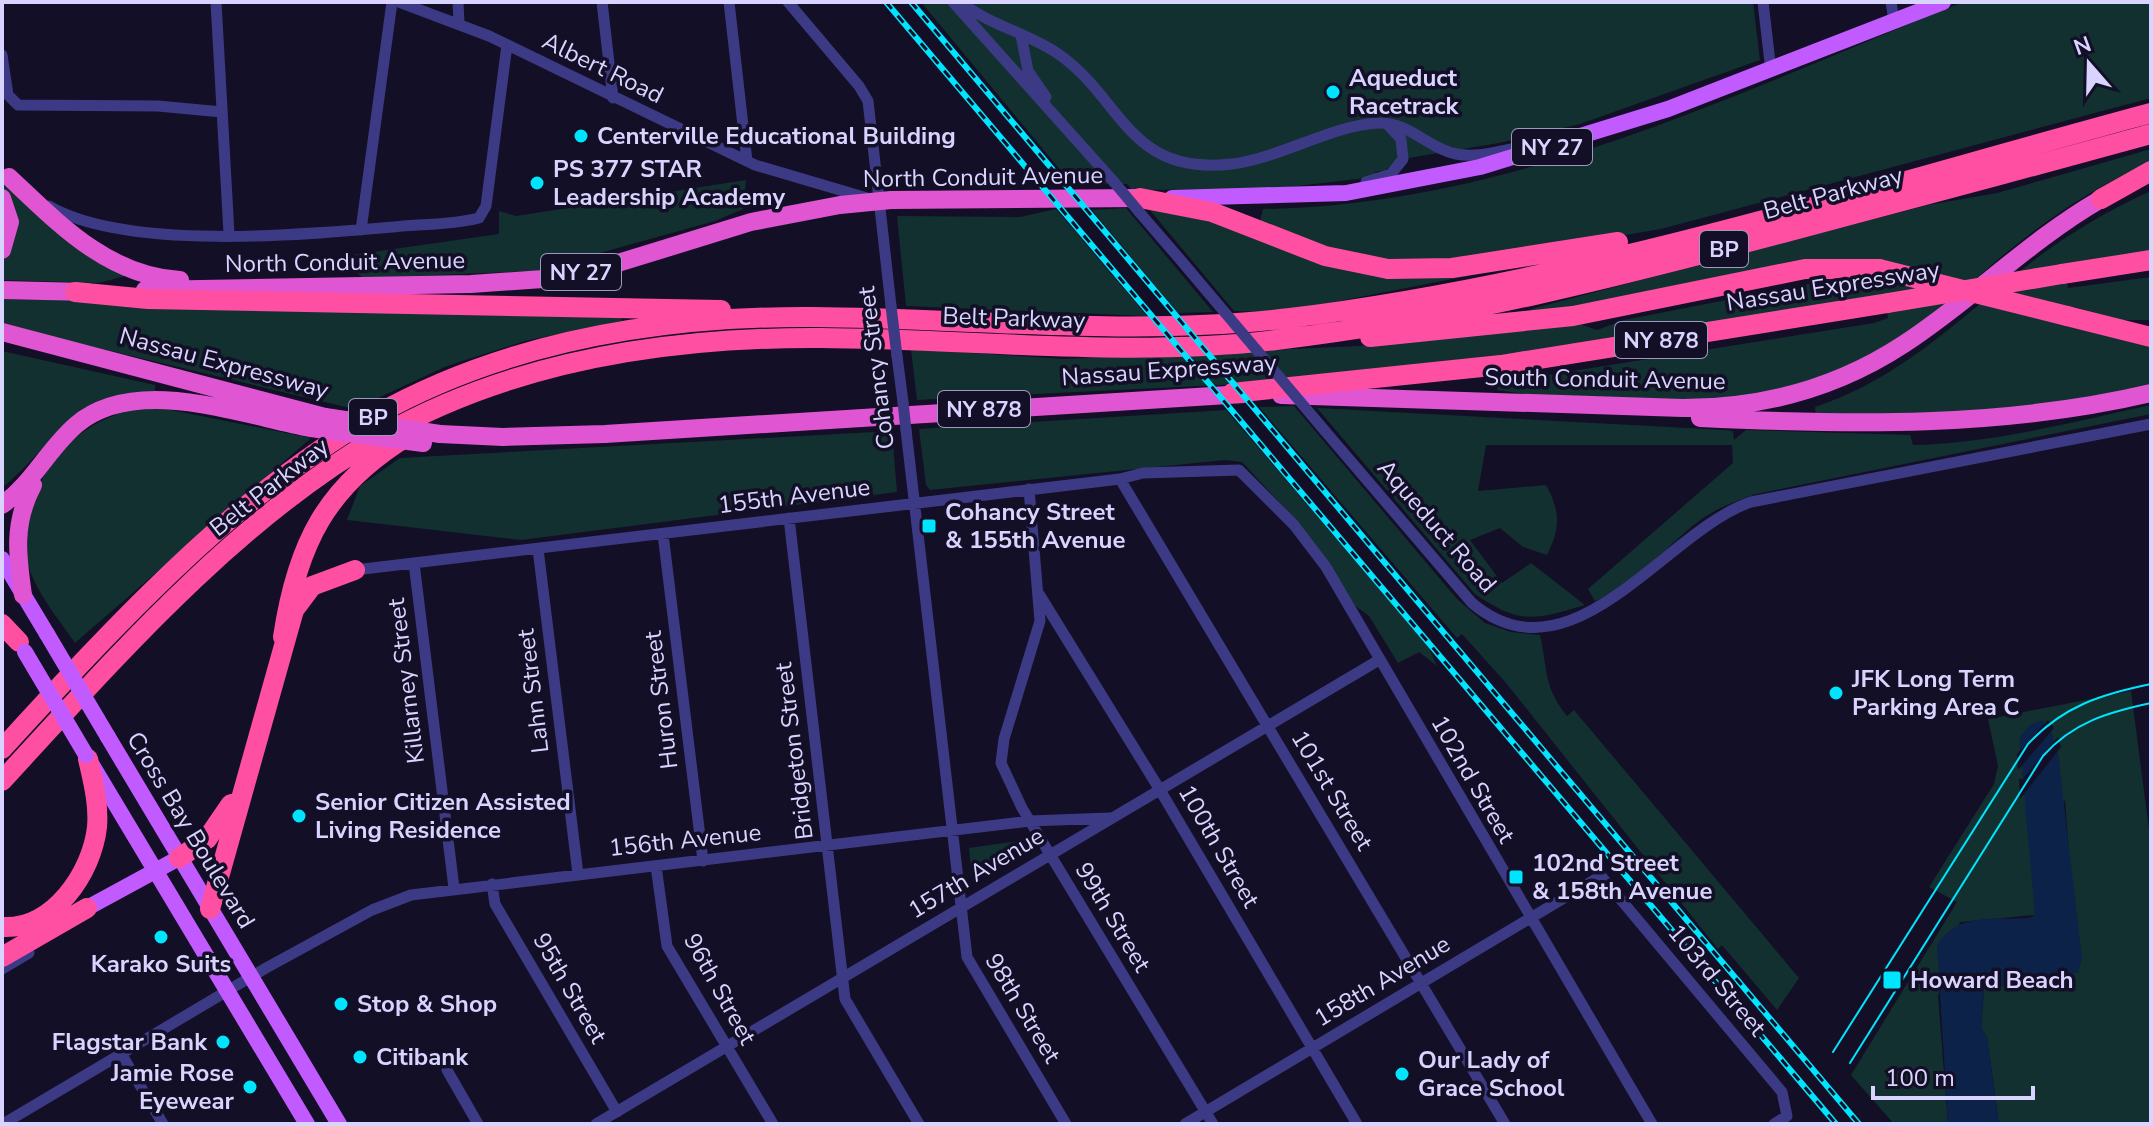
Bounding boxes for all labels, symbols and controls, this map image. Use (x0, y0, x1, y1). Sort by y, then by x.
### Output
north arrow (2049, 24, 2129, 104)
street label: Albert Road (537, 25, 669, 111)
text: N (2070, 29, 2095, 63)
place label: Aqueduct Racetrack (1349, 62, 1459, 122)
marker: Aqueduct Racetrack (1324, 83, 1342, 101)
place label: Centerville Educational Building (597, 120, 956, 152)
marker: Centerville Educational Building (572, 127, 590, 145)
road number: NY 27 (1512, 129, 1592, 165)
place label: PS 377 STAR Leadership Academy (553, 153, 785, 213)
street label: North Conduit Avenue (863, 159, 1103, 195)
street label: Belt Parkway (1760, 159, 1907, 227)
marker: PS 377 STAR Leadership Academy (528, 174, 546, 192)
road number: BP (1700, 231, 1748, 267)
street label: North Conduit Avenue (225, 244, 465, 280)
street label: Nassau Expressway (1724, 253, 1943, 319)
road number: NY 27 (541, 254, 621, 290)
street label: Cohancy Street (850, 284, 902, 451)
street label: Belt Parkway (942, 300, 1087, 337)
street label: Nassau Expressway (116, 320, 333, 407)
road number: NY 878 (1615, 322, 1707, 358)
street label: Nassau Expressway (1060, 346, 1278, 393)
street label: South Conduit Avenue (1484, 361, 1726, 397)
road number: NY 878 (938, 391, 1030, 427)
road number: BP (349, 399, 397, 435)
street label: Belt Parkway (203, 430, 336, 544)
street label: Aqueduct Road (1370, 453, 1504, 599)
street label: 155th Avenue (716, 471, 872, 521)
place label: Cohancy Street & 155th Avenue (945, 496, 1125, 556)
marker: Cohancy Street & 155th Avenue (920, 517, 938, 535)
street label: Killarney Street (380, 596, 432, 765)
street label: Lahn Street (509, 627, 556, 755)
street label: Huron Street (637, 629, 685, 771)
street label: Bridgeton Street (767, 660, 821, 841)
place label: JFK Long Term Parking Area C (1851, 663, 2020, 723)
marker: JFK Long Term Parking Area C (1827, 684, 1845, 702)
street label: 102nd Street (1424, 709, 1523, 849)
street label: 101st Street (1284, 724, 1381, 856)
street label: Cross Bay Boulevard (119, 726, 263, 934)
street label: 100th Street (1171, 779, 1267, 914)
place label: Senior Citizen Assisted Living Residence (315, 786, 571, 846)
marker: Senior Citizen Assisted Living Residence (290, 807, 308, 825)
street label: 156th Avenue (607, 816, 763, 864)
street label: 157th Avenue (902, 820, 1050, 926)
place label: 102nd Street & 158th Avenue (1532, 847, 1712, 907)
street label: 99th Street (1068, 856, 1159, 978)
marker: 102nd Street & 158th Avenue (1507, 868, 1525, 886)
street label: 103rd Street (1661, 917, 1774, 1043)
street label: 95th Street (526, 927, 615, 1050)
marker: Karako Suits (152, 928, 170, 946)
street label: 96th Street (676, 928, 764, 1051)
street label: 158th Avenue (1308, 928, 1456, 1034)
street label: 98th Street (978, 947, 1069, 1069)
place label: Karako Suits (91, 948, 231, 980)
place label: Howard Beach (1910, 964, 2074, 996)
marker: Howard Beach (1881, 969, 1903, 991)
place label: Stop & Shop (357, 988, 497, 1020)
marker: Stop & Shop (332, 995, 350, 1013)
place label: Flagstar Bank (52, 1026, 208, 1058)
marker: Flagstar Bank (214, 1033, 232, 1051)
place label: Citibank (376, 1041, 469, 1073)
place label: Our Lady of Grace School (1418, 1044, 1565, 1104)
marker: Citibank (351, 1048, 369, 1066)
scale bar (1873, 1050, 2033, 1100)
place label: Jamie Rose Eyewear (110, 1057, 235, 1117)
text: 100 m (1885, 1062, 1955, 1094)
marker: Our Lady of Grace School (1393, 1065, 1411, 1083)
marker: Jamie Rose Eyewear (241, 1078, 259, 1096)

